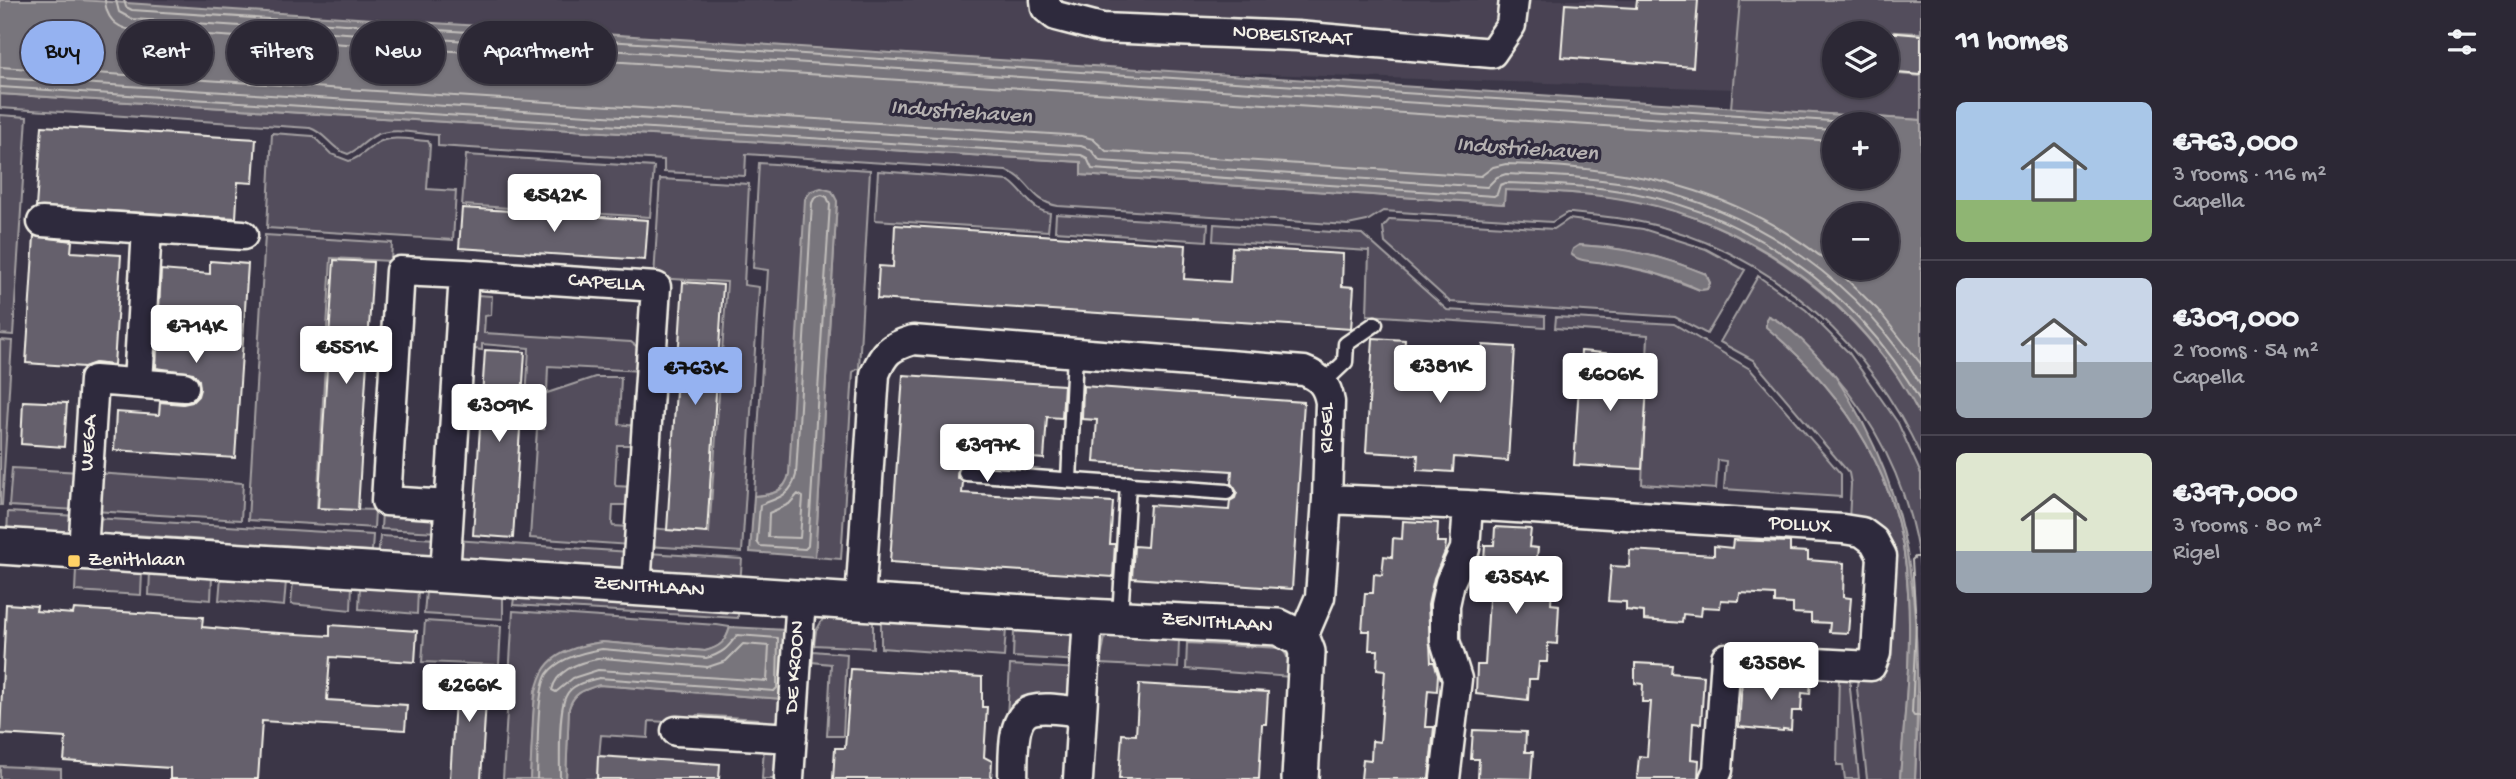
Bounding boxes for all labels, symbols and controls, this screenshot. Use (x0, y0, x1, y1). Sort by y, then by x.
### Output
street label: NOBELSTRAAT (1232, 20, 1353, 54)
chip: Buy (21, 21, 104, 84)
chip: Rent (118, 21, 213, 84)
chip: Filters (227, 21, 337, 84)
chip: New (351, 21, 445, 84)
chip: Apartment (459, 21, 616, 84)
map controls (1822, 21, 1899, 280)
button: layers (1822, 21, 1899, 98)
icon: filters (2443, 23, 2481, 61)
text: 11 homes (1956, 25, 2067, 60)
water label: Industriehaven (889, 95, 1034, 131)
button: + (1822, 112, 1899, 189)
text: €763,000 (2173, 127, 2298, 162)
icon: home (2012, 130, 2096, 214)
water label: Industriehaven (1455, 132, 1600, 168)
text: 3 rooms · 116 m² (2173, 162, 2326, 189)
pin: €542K (505, 174, 603, 234)
text: €542K (524, 183, 584, 210)
text: Capella (2173, 189, 2244, 216)
button: − (1822, 203, 1899, 280)
street label: CAPELLA (567, 269, 646, 299)
text: €309,000 (2173, 303, 2299, 338)
pin: €714K (147, 306, 245, 365)
icon: home (2012, 306, 2096, 390)
text: €714K (167, 314, 225, 341)
pin: €551K (297, 326, 395, 386)
text: €551K (316, 335, 376, 362)
text: 2 rooms · 54 m² (2173, 338, 2319, 365)
pin: €381K (1391, 346, 1489, 405)
pin: €763K (646, 348, 744, 407)
text: €381K (1410, 354, 1470, 381)
pin: €606K (1561, 354, 1659, 413)
text: €763K (664, 356, 726, 383)
text: €606K (1579, 362, 1641, 389)
text: Capella (2173, 365, 2244, 392)
pin: €309K (450, 384, 548, 444)
text: €309K (468, 393, 530, 420)
street label: RIGEL (1316, 402, 1341, 453)
street label: WEGA (76, 412, 105, 472)
pin: €397K (938, 424, 1036, 484)
text: €397K (956, 433, 1018, 460)
text: €397,000 (2173, 478, 2298, 513)
icon: home (2012, 481, 2096, 565)
street label: POLLUX (1767, 511, 1833, 541)
text: 3 rooms · 80 m² (2173, 513, 2322, 540)
text: Rigel (2173, 540, 2220, 567)
place label: Zenithlaan (88, 549, 185, 574)
marker: Zenithlaan (66, 553, 82, 569)
pin: €354K (1467, 556, 1565, 616)
text: €354K (1485, 565, 1547, 592)
street label: ZENITHLAAN (592, 572, 706, 604)
street label: ZENITHLAAN (1160, 608, 1274, 640)
street label: DE KROON (780, 620, 812, 716)
pin: €358K (1722, 642, 1820, 702)
text: €358K (1740, 651, 1803, 678)
pin: €266K (420, 664, 518, 724)
text: €266K (439, 673, 499, 700)

